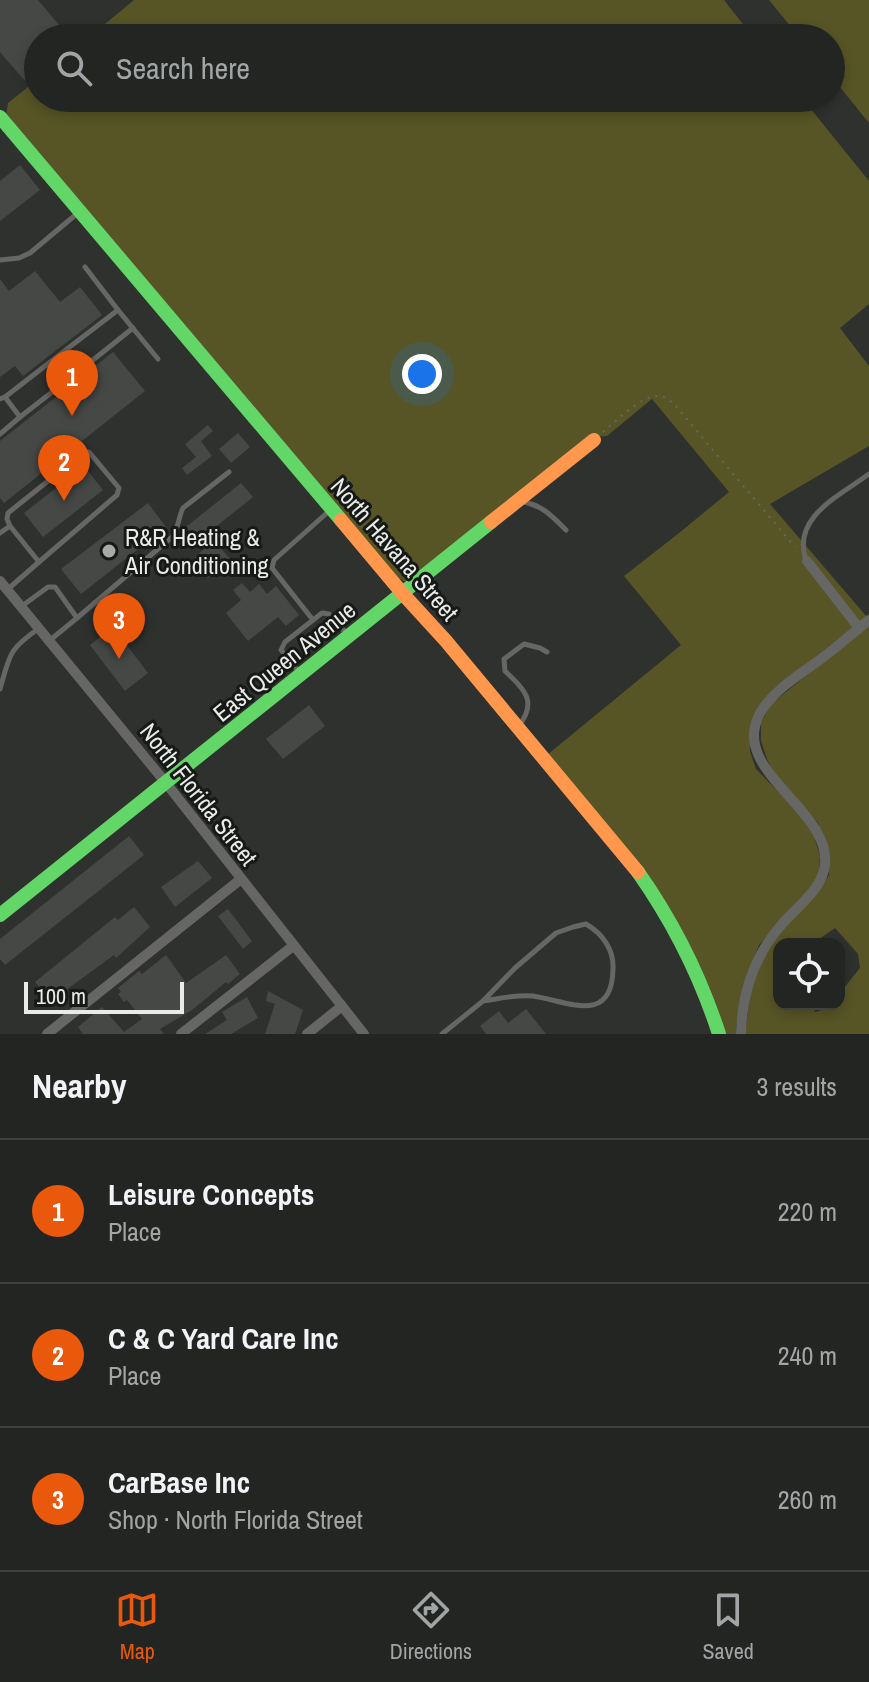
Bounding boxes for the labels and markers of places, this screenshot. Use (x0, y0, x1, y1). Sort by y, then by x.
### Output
pin: 1 (46, 350, 98, 416)
pin: 2 (38, 435, 90, 501)
place label: R&R Heating & Air Conditioning (124, 521, 268, 581)
marker: R&R Heating & Air Conditioning (100, 542, 118, 560)
pin: 3 (93, 593, 145, 659)

